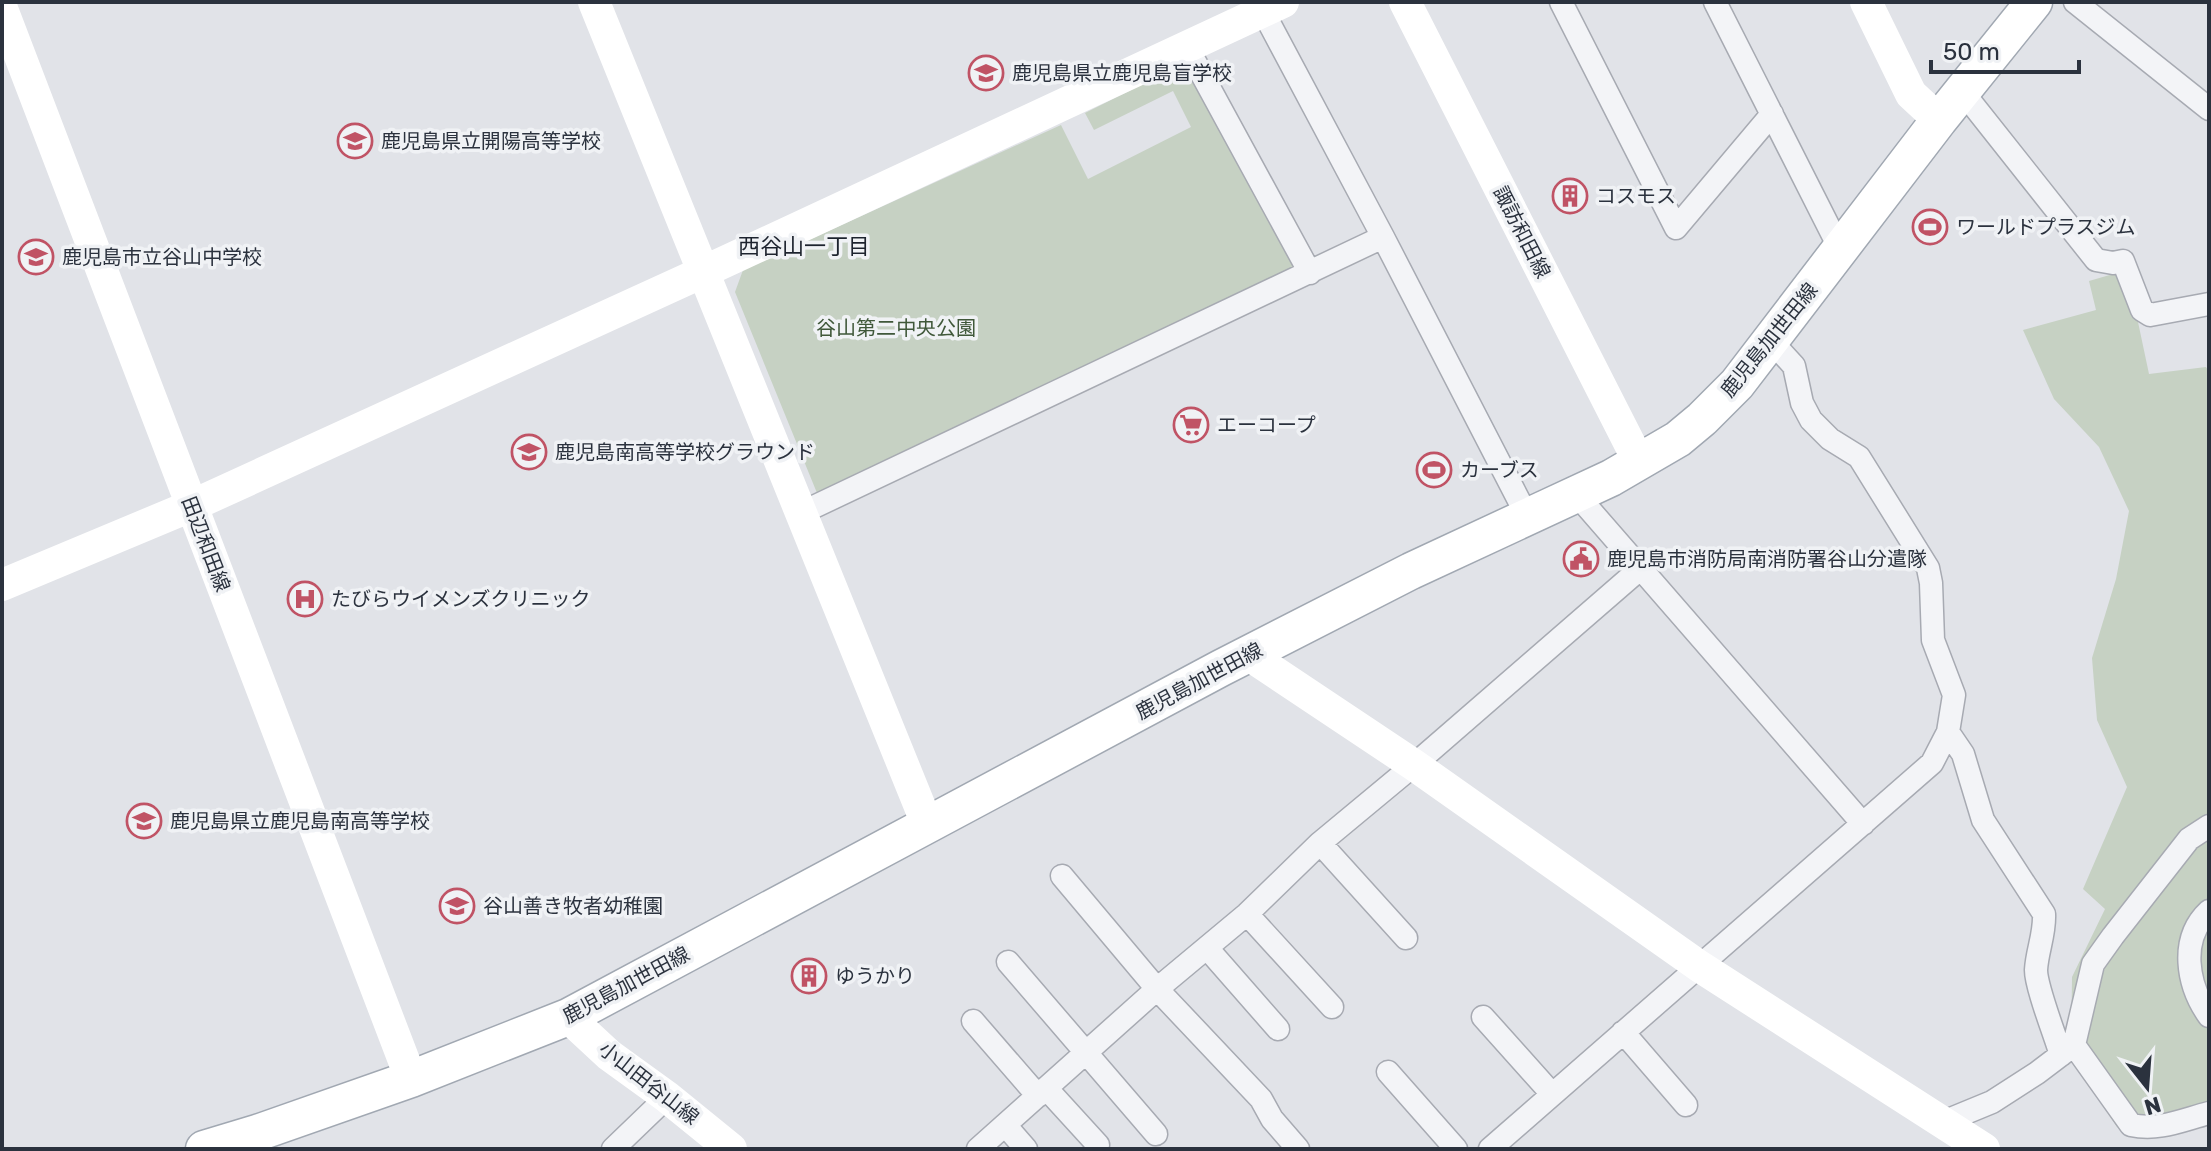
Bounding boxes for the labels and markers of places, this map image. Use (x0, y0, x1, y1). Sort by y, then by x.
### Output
school or university icon: 鹿児島県立鹿児島盲学校 (967, 54, 1005, 92)
place label: 鹿児島県立鹿児島盲学校 (1012, 61, 1232, 85)
school or university icon: 鹿児島県立開陽高等学校 (336, 122, 374, 160)
place label: 鹿児島県立開陽高等学校 (381, 129, 601, 153)
building icon: コスモス (1551, 177, 1589, 215)
place label: コスモス (1596, 184, 1676, 208)
sports icon: ワールドプラスジム (1911, 208, 1949, 246)
place label: ワールドプラスジム (1956, 215, 2136, 239)
school or university icon: 鹿児島市立谷山中学校 (17, 238, 55, 276)
place label: 鹿児島市立谷山中学校 (62, 245, 262, 269)
supermarket icon: エーコープ (1172, 406, 1210, 444)
place label: エーコープ (1217, 413, 1316, 437)
school or university icon: 鹿児島南高等学校グラウンド (510, 433, 548, 471)
place label: 鹿児島南高等学校グラウンド (555, 440, 815, 464)
sports icon: カーブス (1415, 451, 1453, 489)
place label: カーブス (1460, 458, 1539, 482)
public building icon: 鹿児島市消防局南消防署谷山分遣隊 (1562, 540, 1600, 578)
place label: 鹿児島市消防局南消防署谷山分遣隊 (1607, 547, 1927, 571)
hospital icon: たびらウイメンズクリニック (286, 580, 324, 618)
place label: たびらウイメンズクリニック (331, 587, 591, 611)
school or university icon: 鹿児島県立鹿児島南高等学校 (125, 802, 163, 840)
place label: 鹿児島県立鹿児島南高等学校 (170, 809, 430, 833)
school or university icon: 谷山善き牧者幼稚園 (438, 887, 476, 925)
place label: 谷山善き牧者幼稚園 (483, 894, 663, 918)
building icon: ゆうかり (790, 957, 828, 995)
place label: ゆうかり (835, 964, 915, 988)

